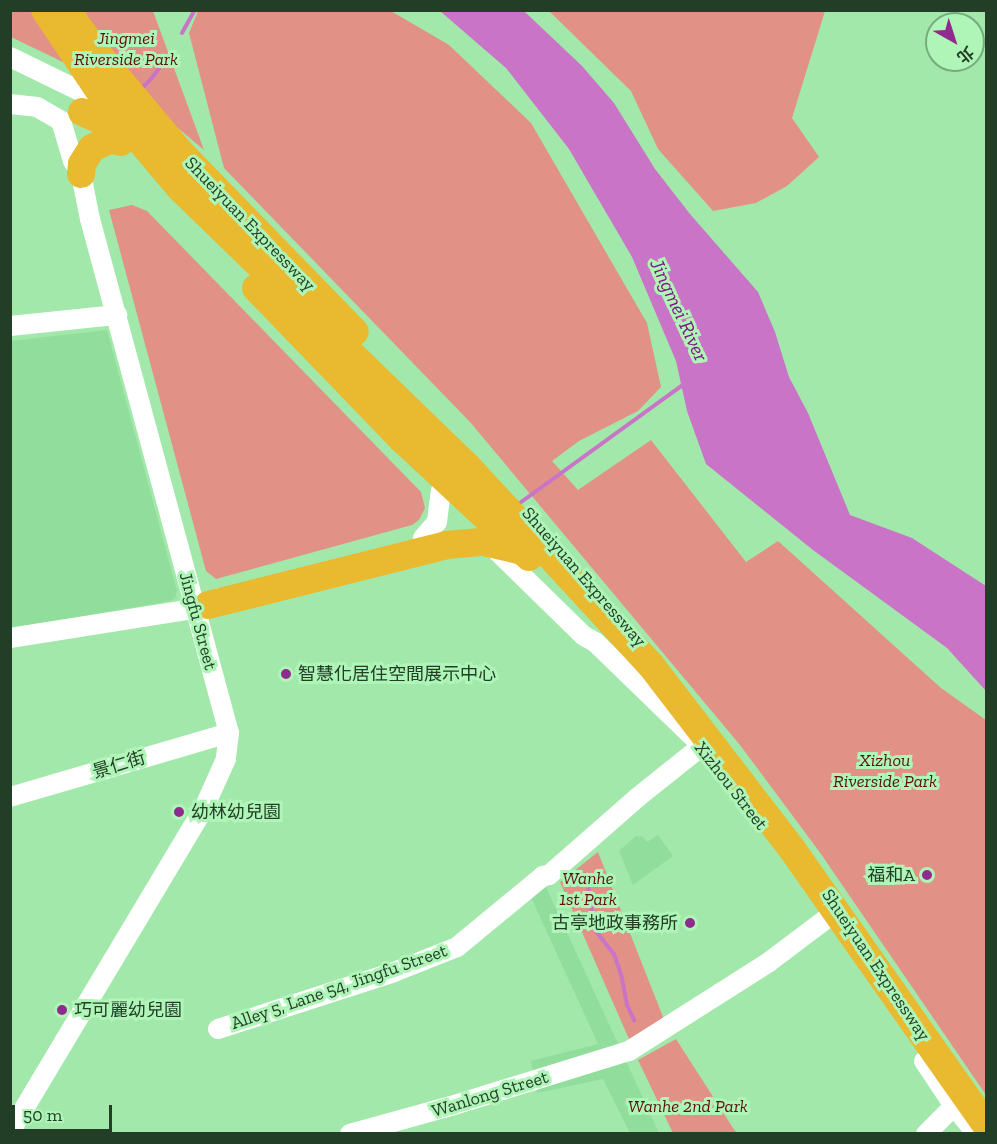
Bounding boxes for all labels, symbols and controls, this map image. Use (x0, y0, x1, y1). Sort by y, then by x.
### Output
north arrow (925, 12, 985, 72)
park label: Jingmei Riverside Park (74, 28, 178, 70)
text: 北 (953, 42, 978, 67)
street label: Shueiyuan Expressway (180, 152, 320, 296)
water label: Jingmei River (645, 255, 713, 365)
street label: Shueiyuan Expressway (517, 503, 651, 651)
street label: Jingfu Street (175, 570, 221, 672)
place label: 智慧化居住空間展示中心 (298, 663, 496, 685)
marker: 智慧化居住空間展示中心 (279, 667, 293, 681)
street label: Xizhou Street (690, 738, 772, 834)
street label: 景仁街 (90, 747, 148, 783)
park label: Xizhou Riverside Park (833, 750, 937, 792)
place label: 幼林幼兒園 (191, 801, 281, 823)
marker: 幼林幼兒園 (172, 805, 186, 819)
place label: 福和A (867, 864, 915, 886)
park label: Wanhe 1st Park (559, 868, 617, 910)
marker: 福和A (920, 868, 934, 882)
street label: Shueiyuan Expressway (817, 885, 935, 1045)
place label: 古亭地政事務所 (552, 912, 678, 934)
marker: 古亭地政事務所 (683, 916, 697, 930)
street label: Alley 5, Lane 54, Jingfu Street (228, 940, 450, 1034)
place label: 巧可麗幼兒園 (74, 999, 182, 1021)
marker: 巧可麗幼兒園 (55, 1003, 69, 1017)
street label: Wanlong Street (429, 1066, 551, 1122)
scale bar (15, 1093, 116, 1131)
park label: Wanhe 2nd Park (628, 1095, 748, 1117)
text: 50 m (23, 1104, 62, 1126)

